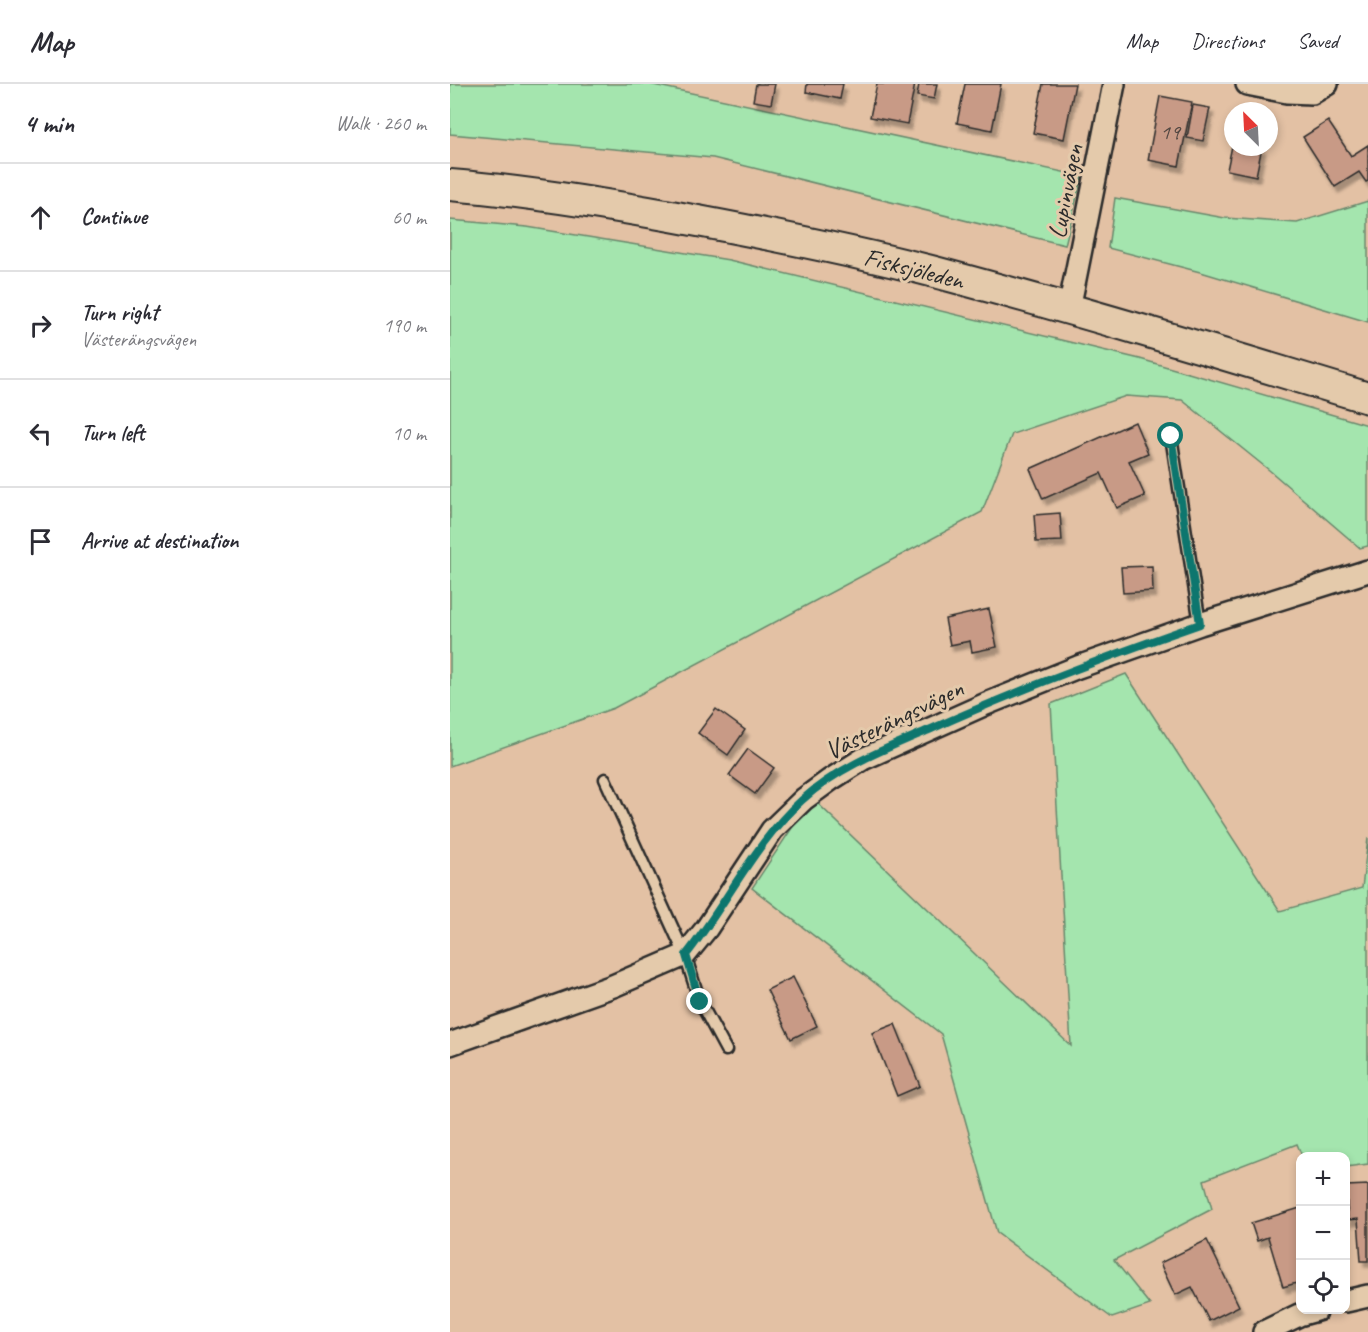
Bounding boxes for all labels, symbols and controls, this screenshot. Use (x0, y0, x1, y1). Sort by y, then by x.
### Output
text: Map (30, 24, 73, 59)
text: Map (1126, 28, 1158, 54)
text: Directions (1191, 28, 1264, 54)
text: Saved (1297, 28, 1338, 54)
north arrow (1224, 102, 1278, 156)
text: 4 min (24, 107, 74, 140)
text: Walk · 260 m (336, 111, 426, 136)
house number: 19 (1160, 118, 1182, 146)
street label: Lupinvägen (1040, 141, 1091, 241)
icon: ahead (24, 201, 57, 234)
text: Continue (81, 203, 147, 231)
text: 60 m (392, 205, 426, 230)
street label: Fisksjöleden (860, 240, 969, 297)
text: Turn right (81, 299, 158, 327)
icon: right (24, 309, 57, 342)
text: 190 m (383, 313, 426, 338)
text: Västerängsvägen (81, 327, 196, 352)
icon: left (24, 417, 57, 450)
text: Turn left (81, 419, 145, 447)
text: 10 m (392, 421, 426, 446)
route start (1157, 422, 1183, 448)
icon: arrive (24, 525, 57, 558)
text: Arrive at destination (81, 527, 238, 555)
street label: Västerängsvägen (820, 672, 969, 767)
route end (686, 988, 712, 1014)
map controls (1296, 1152, 1350, 1314)
button: + (1296, 1152, 1350, 1206)
button: − (1296, 1206, 1350, 1260)
button: locate (1296, 1260, 1350, 1314)

